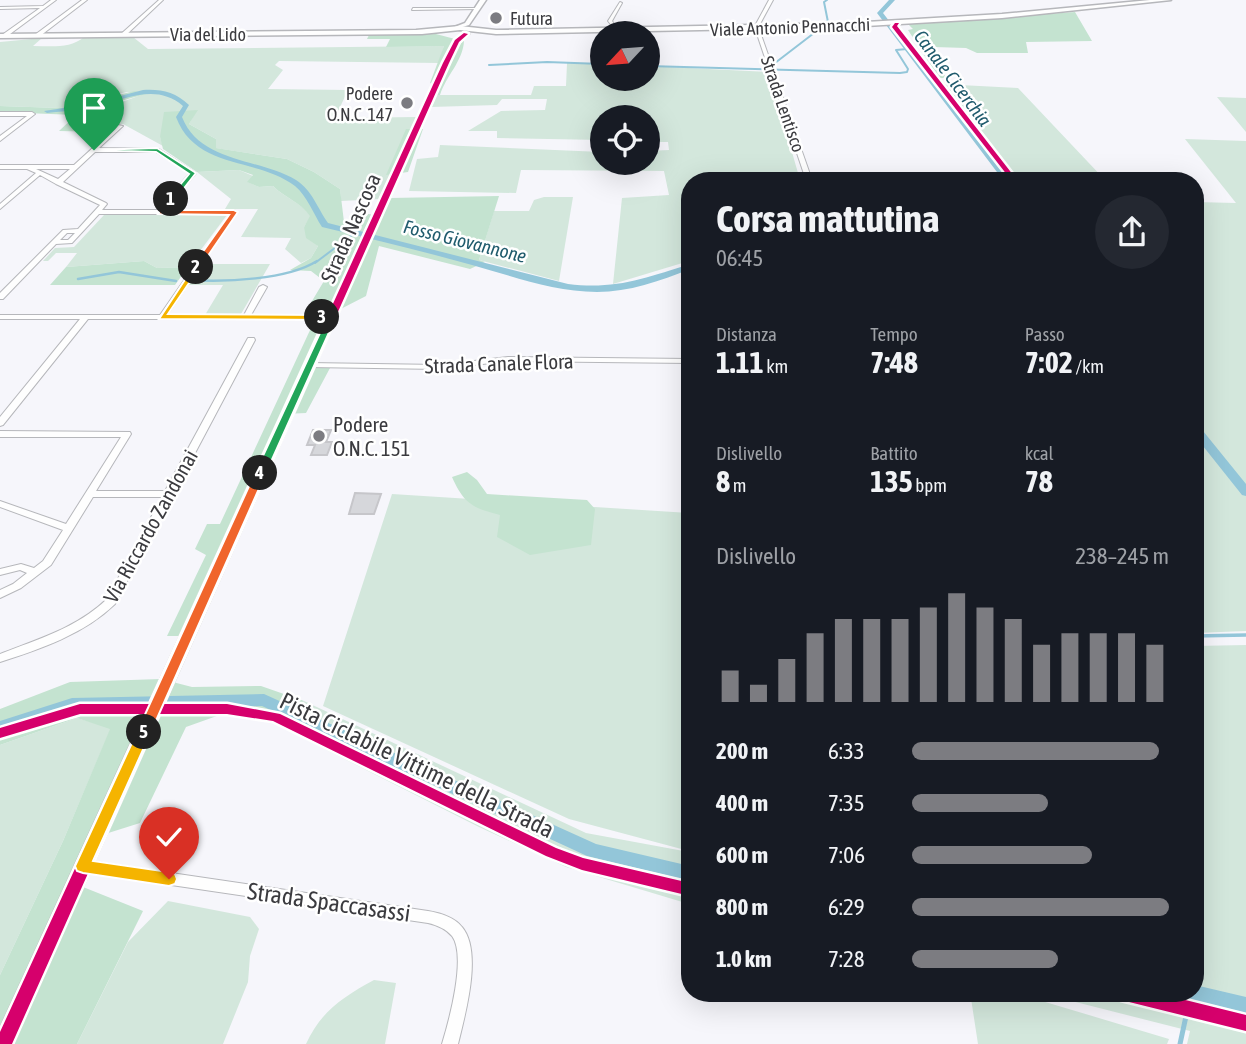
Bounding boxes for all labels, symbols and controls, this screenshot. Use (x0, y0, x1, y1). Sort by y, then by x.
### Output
place label: Futura (510, 8, 553, 29)
marker: Futura (488, 10, 504, 26)
street label: Viale Antonio Pennacchi (710, 14, 870, 40)
north arrow (590, 21, 660, 91)
map controls (590, 21, 660, 175)
street label: Via del Lido (170, 24, 246, 45)
water label: Canale Cicerchia (910, 26, 996, 130)
street label: Strada Lentisco (757, 53, 809, 155)
pin (64, 78, 124, 150)
place label: Podere O.N.C. 147 (327, 83, 393, 125)
icon: arrive (75, 89, 113, 127)
marker: Podere O.N.C. 147 (399, 95, 415, 111)
button: locate (590, 105, 660, 175)
street label: Strada Nascosa (315, 169, 385, 287)
pin: 1 (154, 182, 188, 216)
text: 1 (166, 187, 175, 209)
button: share (1095, 195, 1169, 269)
text: Corsa mattutina (716, 197, 940, 240)
water label: Fosso Giovannone (401, 215, 529, 267)
text: 06:45 (716, 245, 763, 271)
pin: 2 (178, 250, 214, 284)
text: 2 (191, 255, 200, 277)
pin: 3 (304, 300, 340, 334)
text: 3 (317, 305, 326, 327)
text: Distanza (716, 323, 777, 345)
text: Tempo (870, 323, 918, 345)
text: Passo (1025, 323, 1065, 345)
text: 1.11 (716, 345, 764, 379)
text: 7:48 (870, 345, 918, 379)
text: 7:02 (1025, 345, 1073, 379)
street label: Strada Canale Flora (424, 348, 574, 378)
text: km (764, 355, 788, 377)
text: /km (1073, 355, 1104, 377)
place label: Podere O.N.C. 151 (333, 412, 410, 460)
marker: Podere O.N.C. 151 (311, 428, 327, 444)
text: Dislivello (716, 442, 782, 464)
text: Battito (870, 442, 918, 464)
text: kcal (1025, 442, 1054, 464)
street label: Via Riccardo Zandonai (98, 445, 202, 607)
pin: 4 (243, 456, 278, 490)
text: 4 (255, 461, 264, 483)
text: 8 (716, 464, 730, 498)
text: 135 (870, 464, 913, 498)
text: 78 (1025, 464, 1053, 498)
text: m (730, 474, 746, 496)
text: bpm (913, 474, 947, 496)
text: Dislivello (716, 543, 796, 569)
text: 238–245 m (1075, 543, 1169, 569)
street label: Pista Ciclabile Vittime della Strada (276, 687, 558, 843)
pin: 5 (127, 714, 162, 750)
text: 5 (139, 720, 148, 742)
text: 200 m (716, 738, 768, 764)
text: 6:33 (828, 738, 865, 764)
text: 400 m (716, 790, 768, 816)
text: 7:35 (828, 790, 865, 816)
pin (139, 807, 199, 879)
icon: check (150, 818, 188, 856)
text: 600 m (716, 842, 768, 868)
text: 7:06 (828, 842, 865, 868)
street label: Strada Spaccasassi (246, 877, 412, 927)
text: 800 m (716, 894, 768, 920)
text: 6:29 (828, 894, 865, 920)
text: 1.0 km (716, 946, 772, 972)
text: 7:28 (828, 946, 865, 972)

